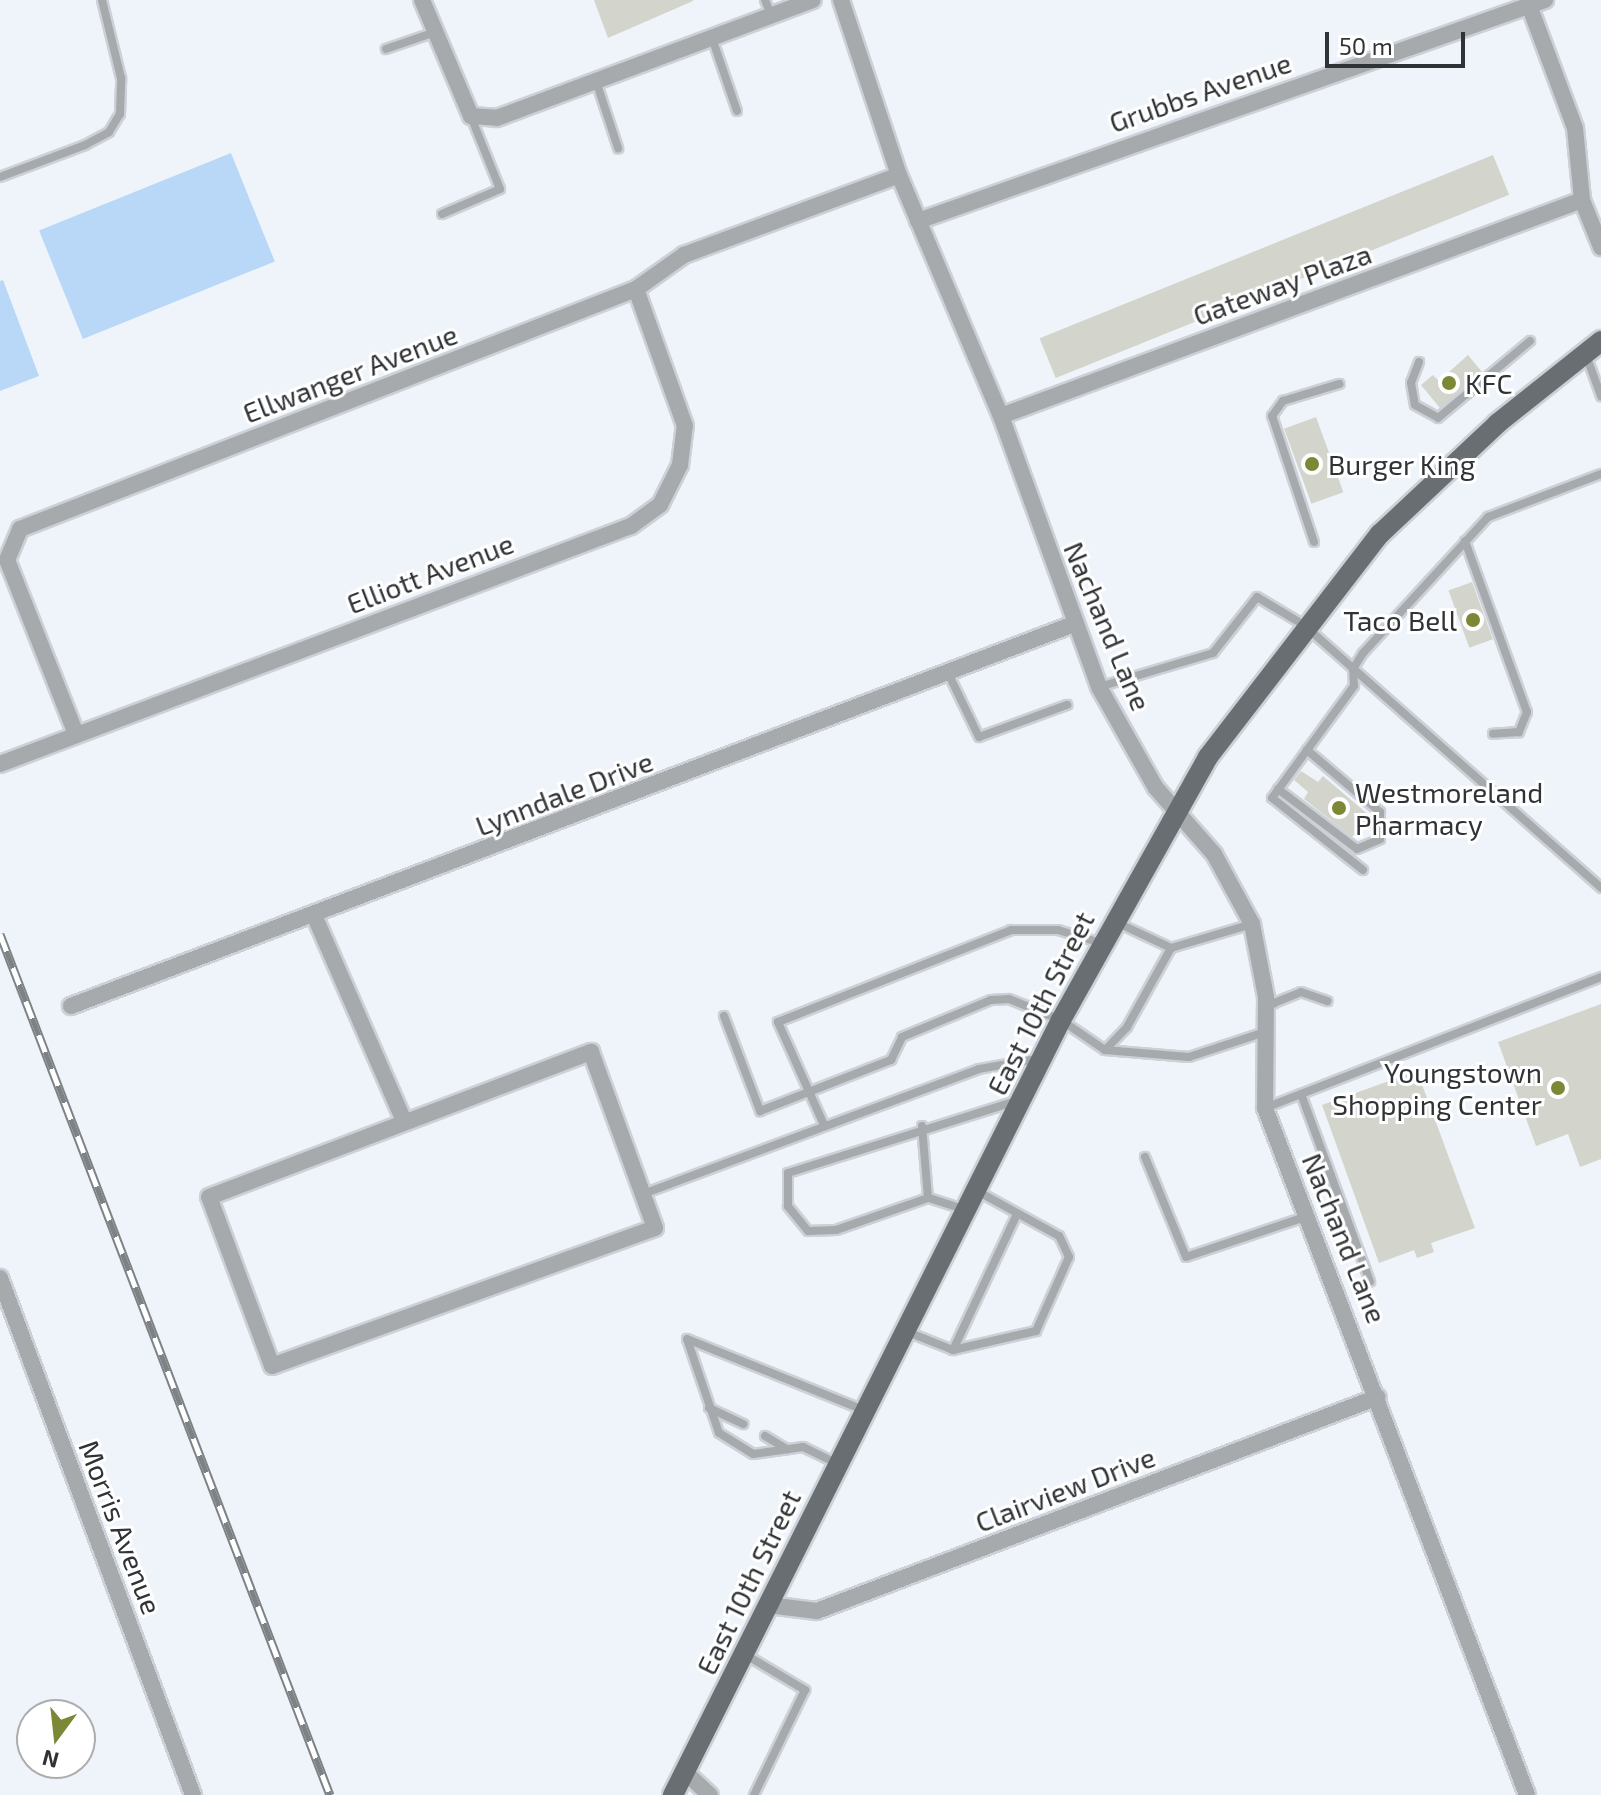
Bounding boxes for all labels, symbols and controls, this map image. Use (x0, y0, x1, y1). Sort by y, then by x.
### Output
scale bar (1329, 16, 1469, 66)
text: 50 m (1339, 31, 1393, 60)
street label: Grubbs Avenue (1104, 45, 1296, 139)
street label: Gateway Plaza (1188, 236, 1376, 332)
street label: Ellwanger Avenue (237, 316, 463, 430)
place label: KFC (1465, 366, 1512, 400)
marker: KFC (1440, 374, 1458, 392)
place label: Burger King (1328, 447, 1476, 481)
marker: Burger King (1303, 455, 1321, 473)
street label: Elliott Avenue (342, 526, 518, 620)
street label: Nachand Lane (1057, 537, 1159, 715)
place label: Taco Bell (1343, 603, 1457, 637)
marker: Taco Bell (1464, 611, 1482, 629)
street label: Lynndale Drive (471, 744, 657, 842)
place label: Westmoreland Pharmacy (1355, 775, 1543, 841)
marker: Westmoreland Pharmacy (1330, 799, 1348, 817)
street label: East 10th Street (979, 906, 1101, 1100)
place label: Youngstown Shopping Center (1332, 1055, 1542, 1121)
marker: Youngstown Shopping Center (1549, 1079, 1567, 1097)
street label: Nachand Lane (1296, 1148, 1394, 1328)
street label: Morris Avenue (72, 1435, 170, 1619)
street label: Clairview Drive (970, 1439, 1160, 1539)
street label: East 10th Street (689, 1484, 807, 1680)
north arrow (16, 1699, 96, 1779)
text: N (39, 1746, 61, 1775)

